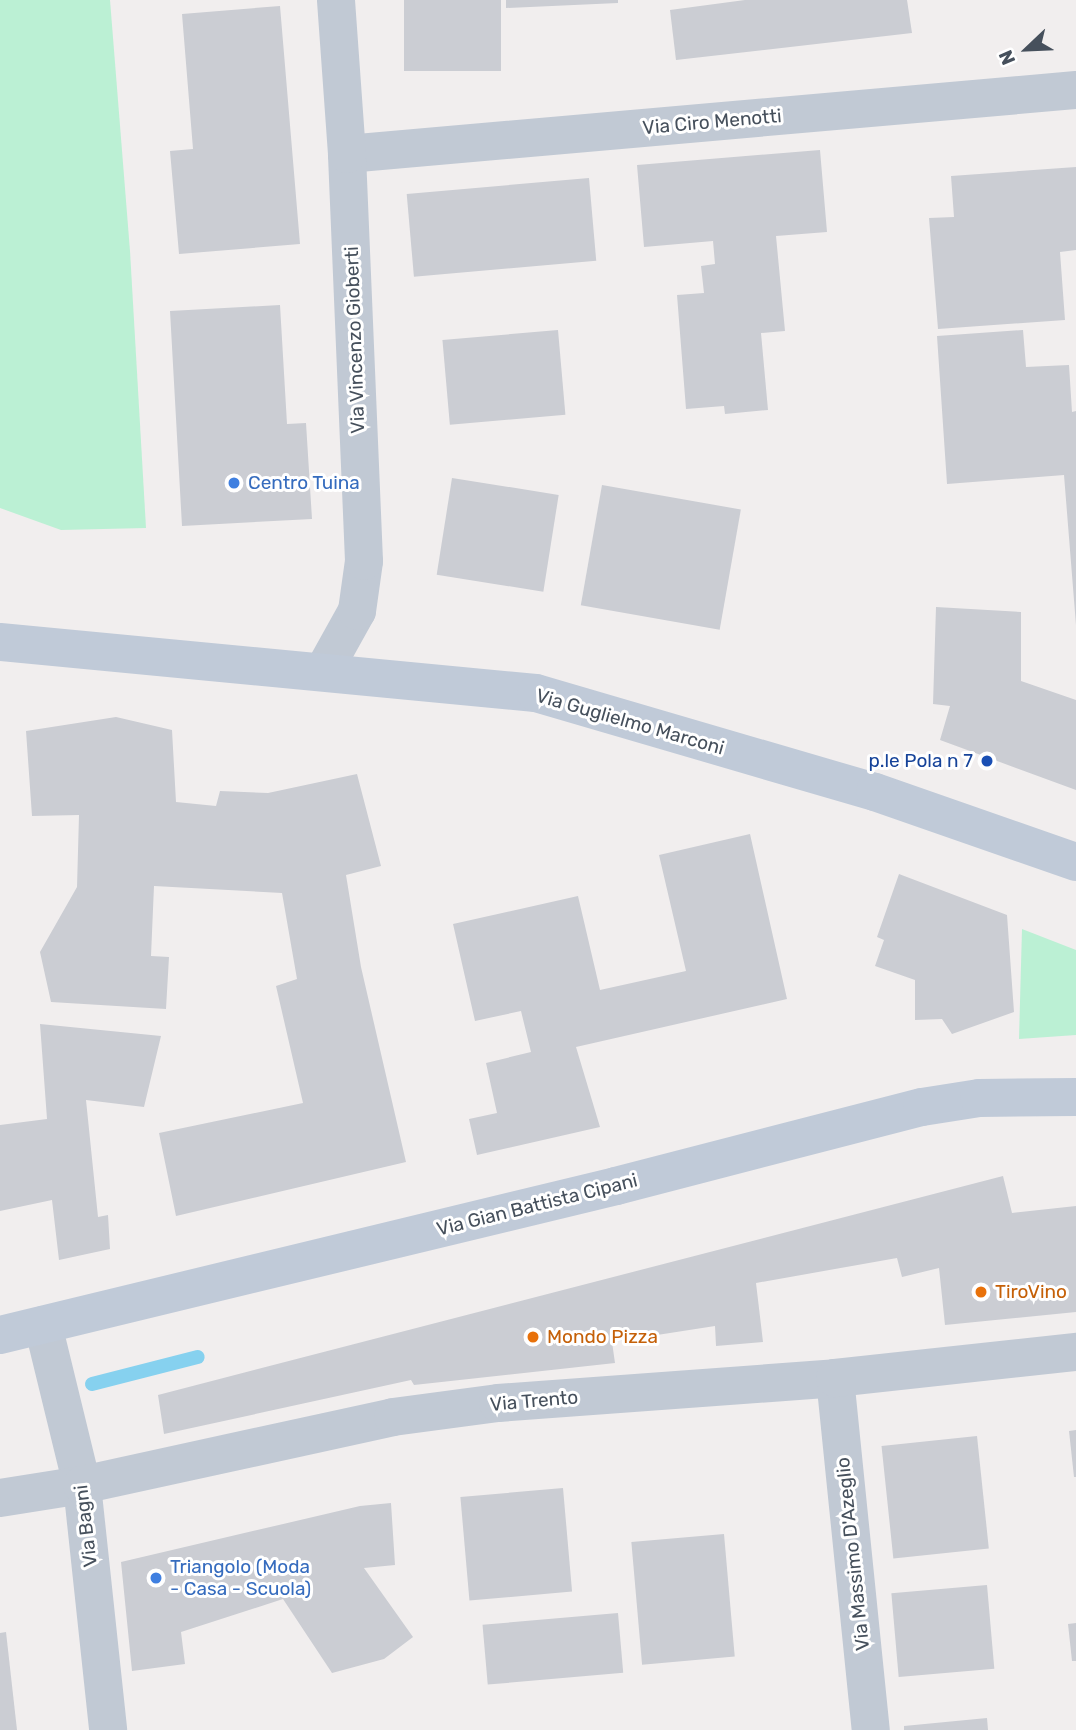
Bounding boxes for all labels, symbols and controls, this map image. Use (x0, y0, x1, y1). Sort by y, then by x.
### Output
north arrow (992, 14, 1062, 84)
text: N (994, 47, 1020, 68)
street label: Via Ciro Menotti (642, 105, 782, 139)
street label: Via Vincenzo Gioberti (340, 246, 370, 434)
place label: Centro Tuina (248, 472, 360, 494)
marker: Centro Tuina (226, 475, 242, 491)
street label: Via Guglielmo Marconi (533, 684, 727, 760)
place label: p.le Pola n 7 (869, 750, 973, 772)
marker: p.le Pola n 7 (979, 753, 995, 769)
street label: Via Gian Battista Cipani (434, 1169, 640, 1241)
place label: TiroVino (995, 1281, 1067, 1303)
marker: TiroVino (973, 1284, 989, 1300)
place label: Mondo Pizza (547, 1326, 658, 1348)
marker: Mondo Pizza (525, 1329, 541, 1345)
street label: Via Trento (489, 1386, 579, 1416)
street label: Via Massimo D'Azeglio (831, 1456, 875, 1652)
street label: Via Bagni (70, 1484, 102, 1568)
place label: Triangolo (Moda - Casa - Scuola) (170, 1556, 311, 1600)
marker: Triangolo (Moda - Casa - Scuola) (148, 1570, 164, 1586)

